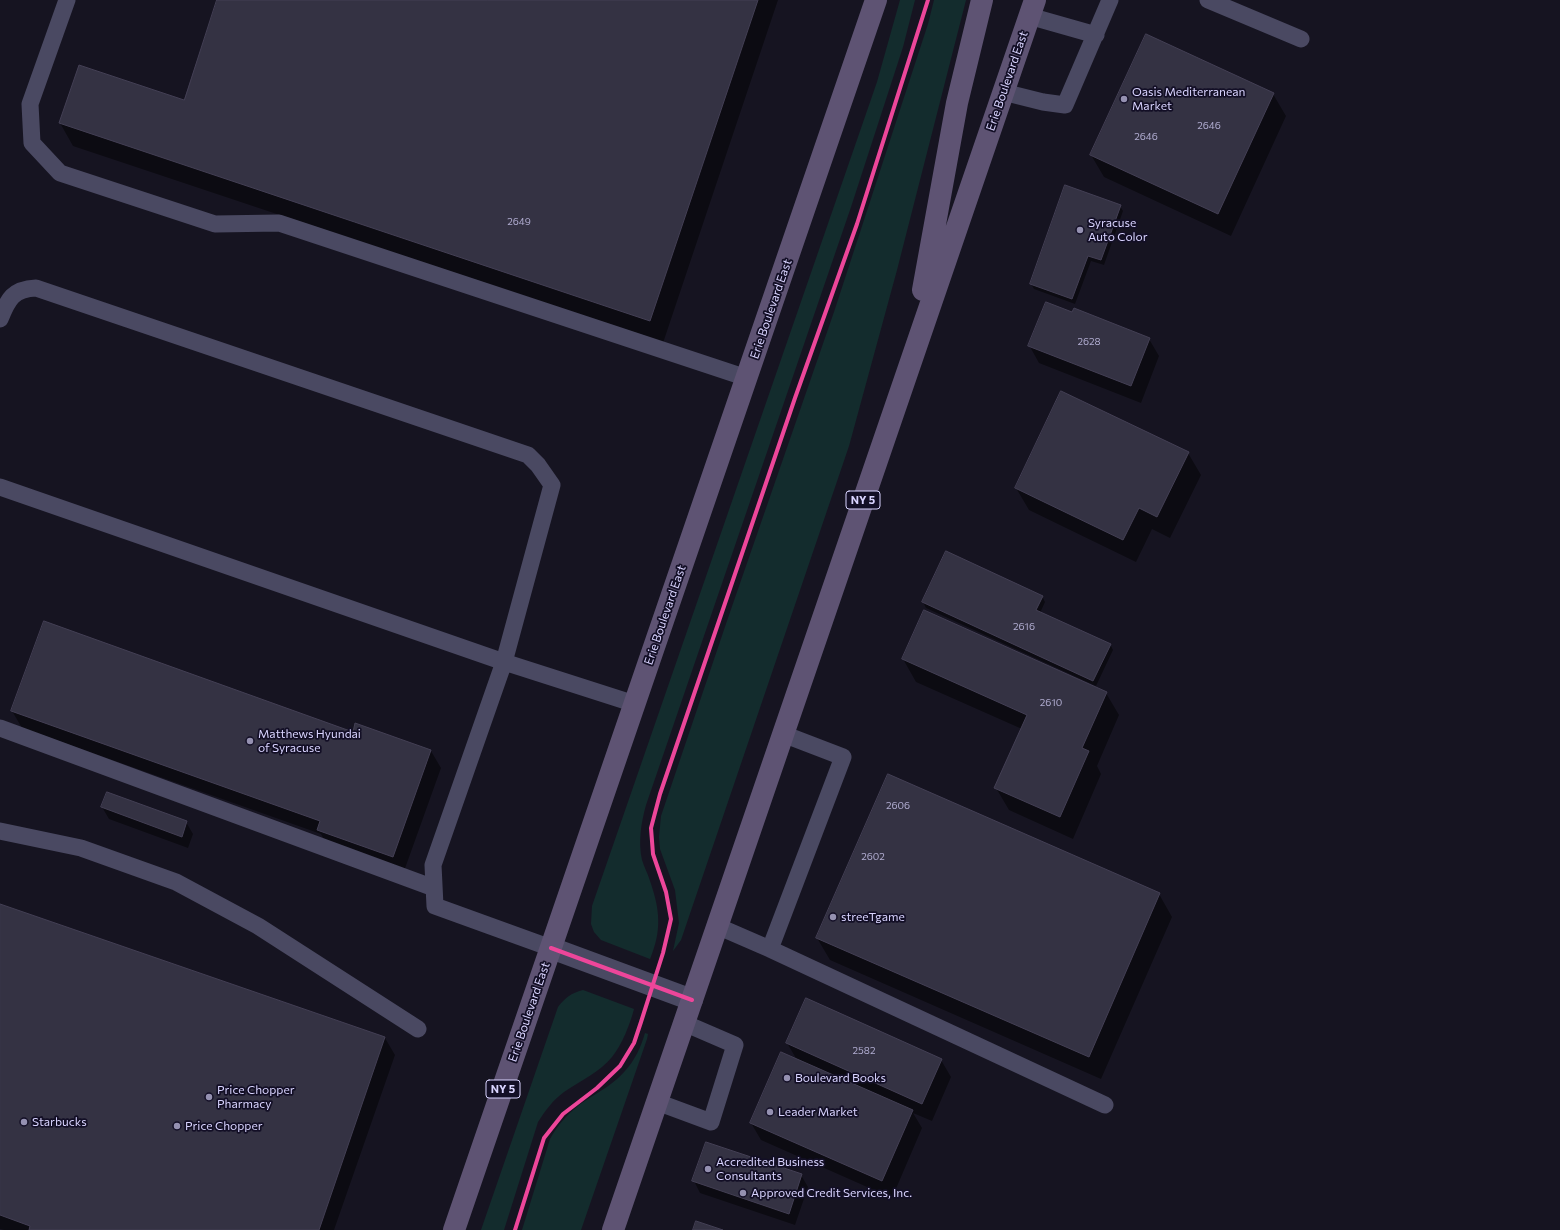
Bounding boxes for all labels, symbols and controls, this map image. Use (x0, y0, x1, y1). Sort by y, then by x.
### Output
street label: Erie Boulevard East (983, 29, 1031, 133)
place label: Oasis Mediterranean Market (1132, 85, 1245, 113)
marker: Oasis Mediterranean Market (1119, 94, 1129, 104)
house number: 2646 (1197, 120, 1221, 132)
house number: 2646 (1134, 131, 1158, 143)
house number: 2649 (507, 216, 531, 228)
place label: Syracuse Auto Color (1088, 216, 1148, 244)
marker: Syracuse Auto Color (1075, 225, 1085, 235)
street label: Erie Boulevard East (747, 257, 795, 361)
house number: 2628 (1077, 336, 1101, 348)
road number: NY 5 (846, 491, 880, 509)
street label: Erie Boulevard East (641, 563, 689, 667)
house number: 2616 (1013, 621, 1035, 633)
house number: 2610 (1040, 697, 1062, 709)
place label: Matthews Hyundai of Syracuse (258, 727, 361, 755)
marker: Matthews Hyundai of Syracuse (245, 736, 255, 746)
house number: 2606 (886, 800, 910, 812)
house number: 2602 (861, 851, 885, 863)
place label: streeTgame (841, 910, 905, 924)
marker: streeTgame (828, 912, 838, 922)
street label: Erie Boulevard East (505, 960, 553, 1064)
house number: 2582 (853, 1045, 875, 1057)
place label: Boulevard Books (795, 1071, 886, 1085)
marker: Boulevard Books (782, 1073, 792, 1083)
road number: NY 5 (486, 1080, 520, 1098)
place label: Price Chopper Pharmacy (217, 1083, 295, 1111)
marker: Price Chopper Pharmacy (204, 1092, 214, 1102)
place label: Leader Market (778, 1105, 858, 1119)
marker: Leader Market (765, 1107, 775, 1117)
place label: Starbucks (32, 1115, 87, 1129)
marker: Starbucks (19, 1117, 29, 1127)
place label: Price Chopper (185, 1119, 263, 1133)
marker: Price Chopper (172, 1121, 182, 1131)
place label: Accredited Business Consultants (716, 1155, 824, 1183)
marker: Accredited Business Consultants (703, 1164, 713, 1174)
place label: Approved Credit Services, Inc. (751, 1186, 912, 1200)
marker: Approved Credit Services, Inc. (738, 1188, 748, 1198)

